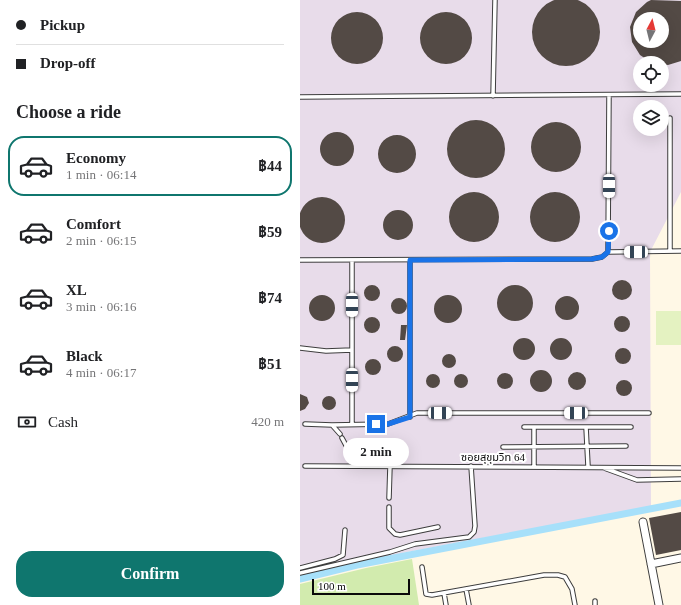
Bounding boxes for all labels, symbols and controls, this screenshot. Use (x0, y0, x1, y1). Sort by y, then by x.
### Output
north arrow (633, 12, 669, 48)
map controls (633, 12, 669, 136)
text: Pickup (40, 17, 85, 33)
text: Drop-off (40, 55, 96, 71)
button: locate (633, 56, 669, 92)
button: layers (633, 100, 669, 136)
text: Choose a ride (16, 102, 121, 122)
icon: car (18, 148, 54, 184)
text: Economy (66, 150, 126, 166)
text: ฿44 (258, 158, 282, 174)
text: 1 min · 06:14 (66, 167, 136, 182)
car (603, 174, 615, 198)
icon: car (18, 214, 54, 250)
text: Comfort (66, 216, 121, 232)
route start (600, 222, 618, 240)
text: ฿59 (258, 224, 282, 240)
text: 2 min · 06:15 (66, 233, 136, 248)
car (624, 246, 648, 258)
icon: car (18, 280, 54, 316)
text: XL (66, 282, 87, 298)
text: ฿74 (258, 290, 282, 306)
car (346, 293, 358, 317)
text: 3 min · 06:16 (66, 299, 136, 314)
icon: car (18, 346, 54, 382)
text: Black (66, 348, 103, 364)
text: ฿51 (258, 356, 282, 372)
text: 4 min · 06:17 (66, 365, 136, 380)
car (346, 368, 358, 392)
car (428, 407, 452, 419)
car (564, 407, 588, 419)
icon: cash (16, 411, 38, 433)
text: Cash (48, 414, 78, 430)
text: 420 m (251, 414, 284, 429)
route end (367, 415, 385, 433)
callout: 2 min (343, 438, 409, 466)
text: 2 min (360, 444, 392, 459)
street label: ซอยสุขุมวิท 64 (461, 451, 525, 464)
button: Confirm (16, 551, 284, 597)
scale bar (312, 577, 410, 596)
text: 100 m (318, 580, 346, 592)

